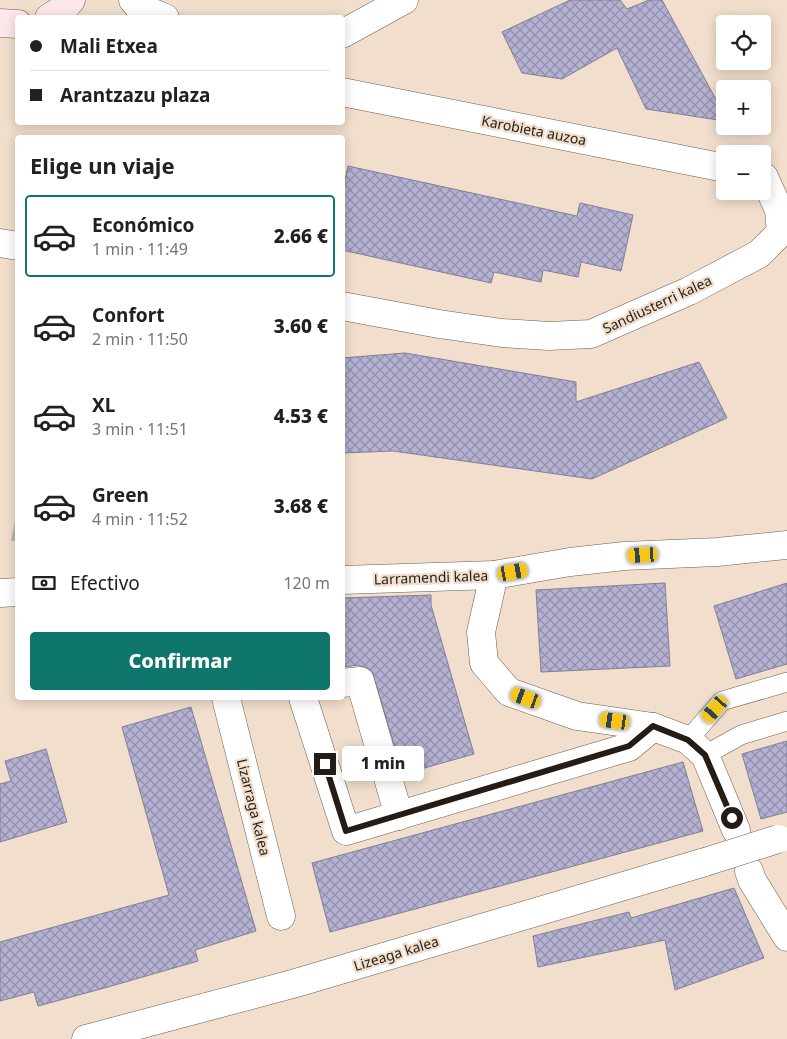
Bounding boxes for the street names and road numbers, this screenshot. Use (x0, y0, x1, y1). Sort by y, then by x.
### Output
street label: Karobieta auzoa (480, 111, 588, 149)
street label: Sandiusterri kalea (599, 270, 715, 338)
street label: Larramendi kalea (373, 566, 489, 588)
street label: Lizarraga kalea (233, 757, 275, 857)
street label: Lizeaga kalea (351, 931, 441, 975)

